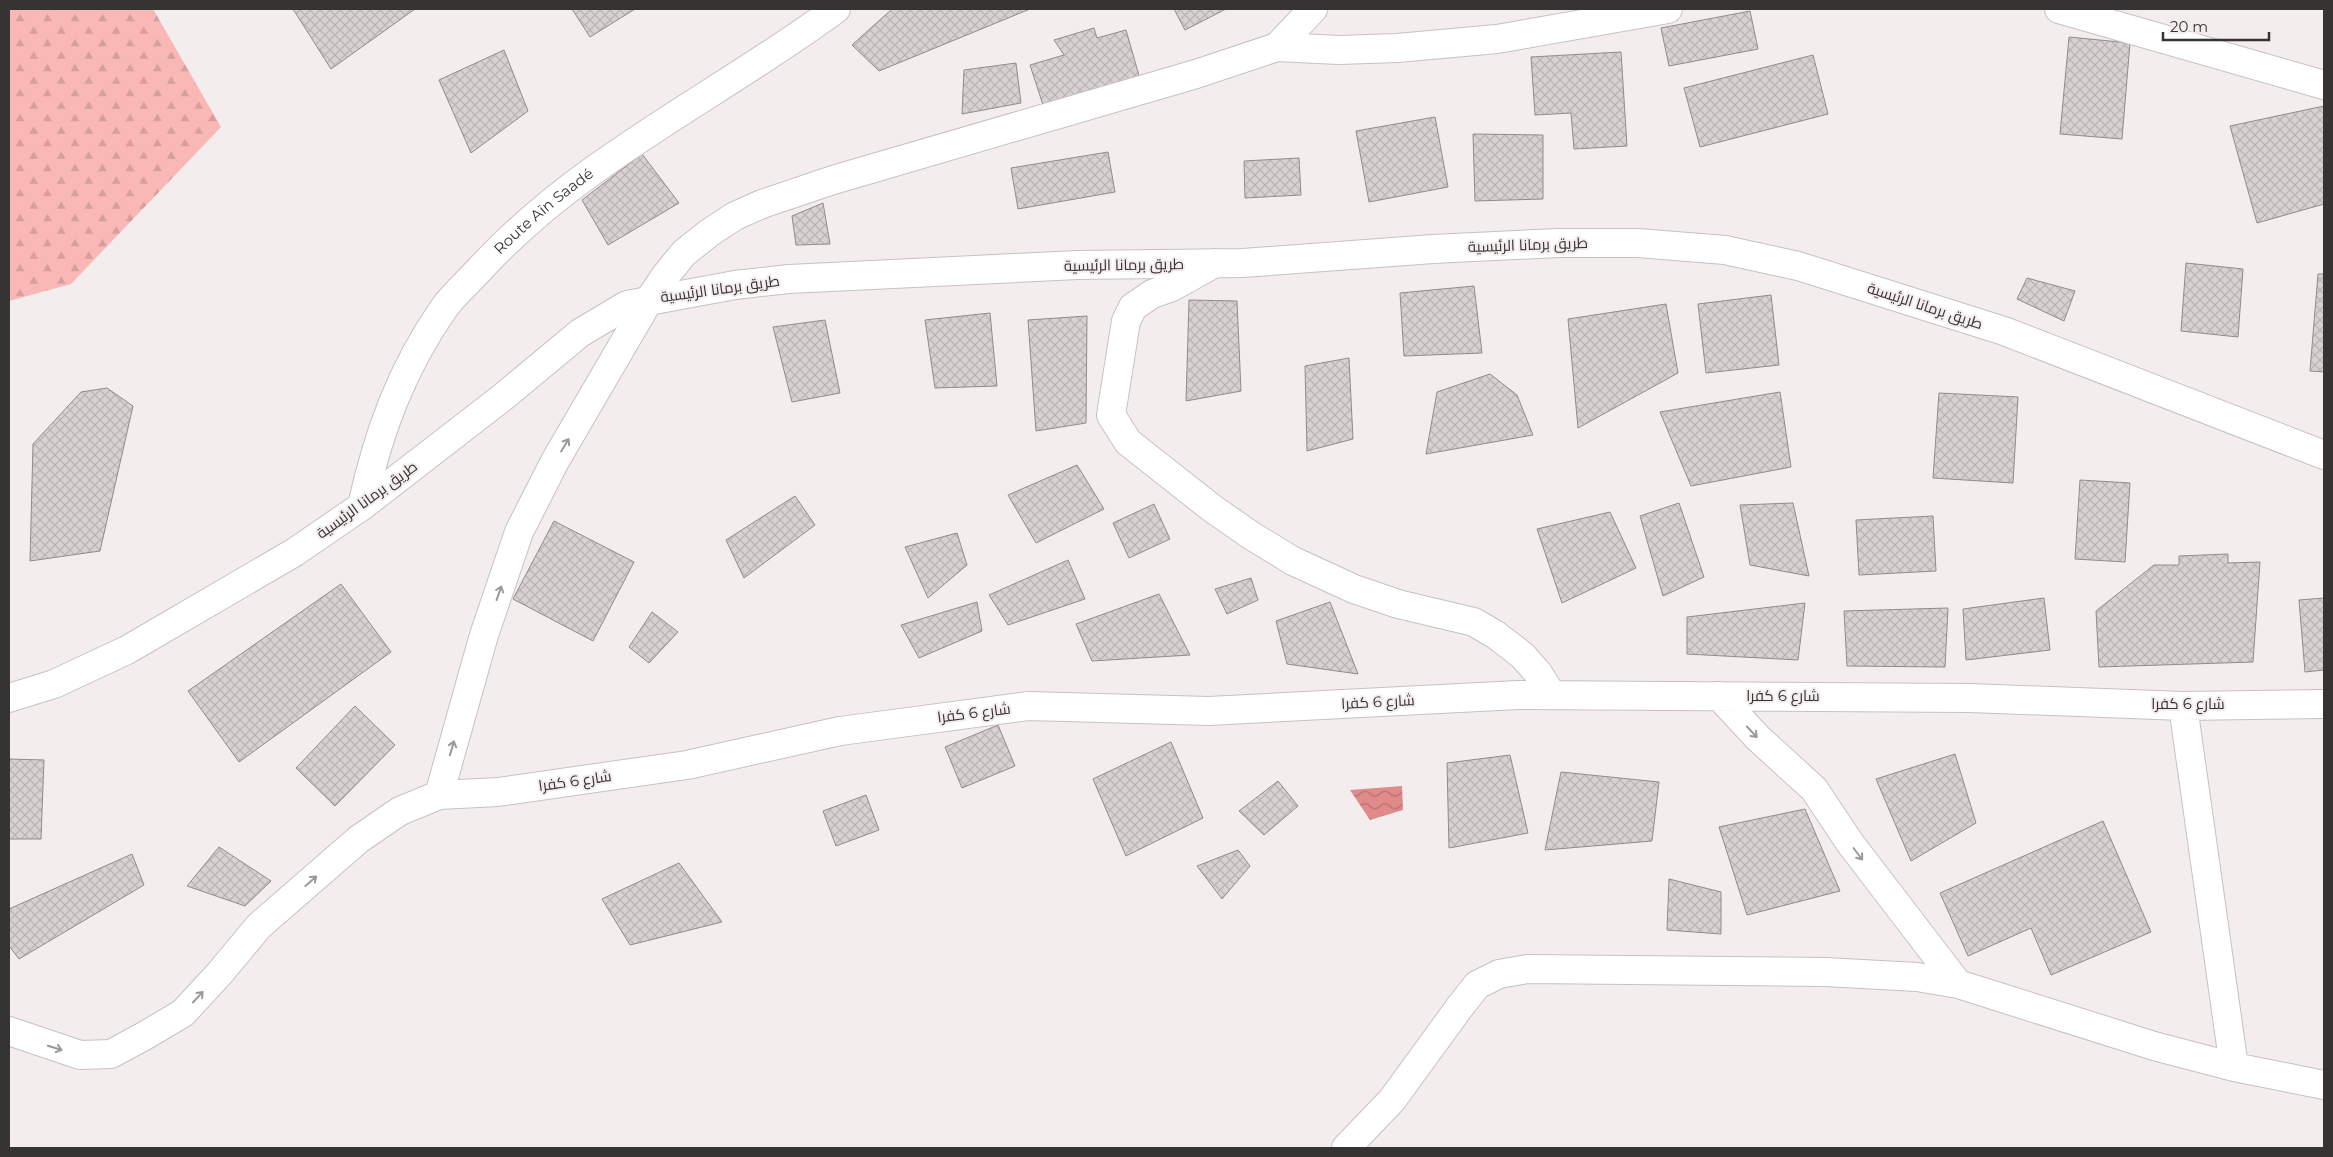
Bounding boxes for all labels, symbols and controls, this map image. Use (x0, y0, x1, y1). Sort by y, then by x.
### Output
scale bar (2163, 10, 2269, 42)
text: 20 m (2170, 17, 2208, 36)
street label: Route Aïn Saadé (490, 164, 597, 258)
street label: طريق برمانا الرئيسية (1468, 233, 1588, 257)
street label: طريق برمانا الرئيسية (1064, 254, 1184, 276)
street label: طريق برمانا الرئيسية (659, 271, 781, 307)
street label: طريق برمانا الرئيسية (1865, 278, 1985, 334)
one-way arrow (560, 438, 570, 452)
street label: طريق برمانا الرئيسية (313, 457, 421, 543)
one-way arrow (494, 585, 504, 601)
street label: شارع 6 كفرا (1746, 686, 1820, 707)
street label: شارع 6 كفرا (1341, 690, 1415, 715)
street label: شارع 6 كفرا (2151, 694, 2225, 715)
street label: شارع 6 كفرا (936, 699, 1012, 728)
one-way arrow (1746, 725, 1758, 738)
one-way arrow (448, 741, 457, 757)
street label: شارع 6 كفرا (537, 766, 613, 797)
one-way arrow (1853, 847, 1863, 861)
one-way arrow (305, 875, 318, 887)
one-way arrow (192, 990, 204, 1003)
one-way arrow (46, 1043, 62, 1053)

